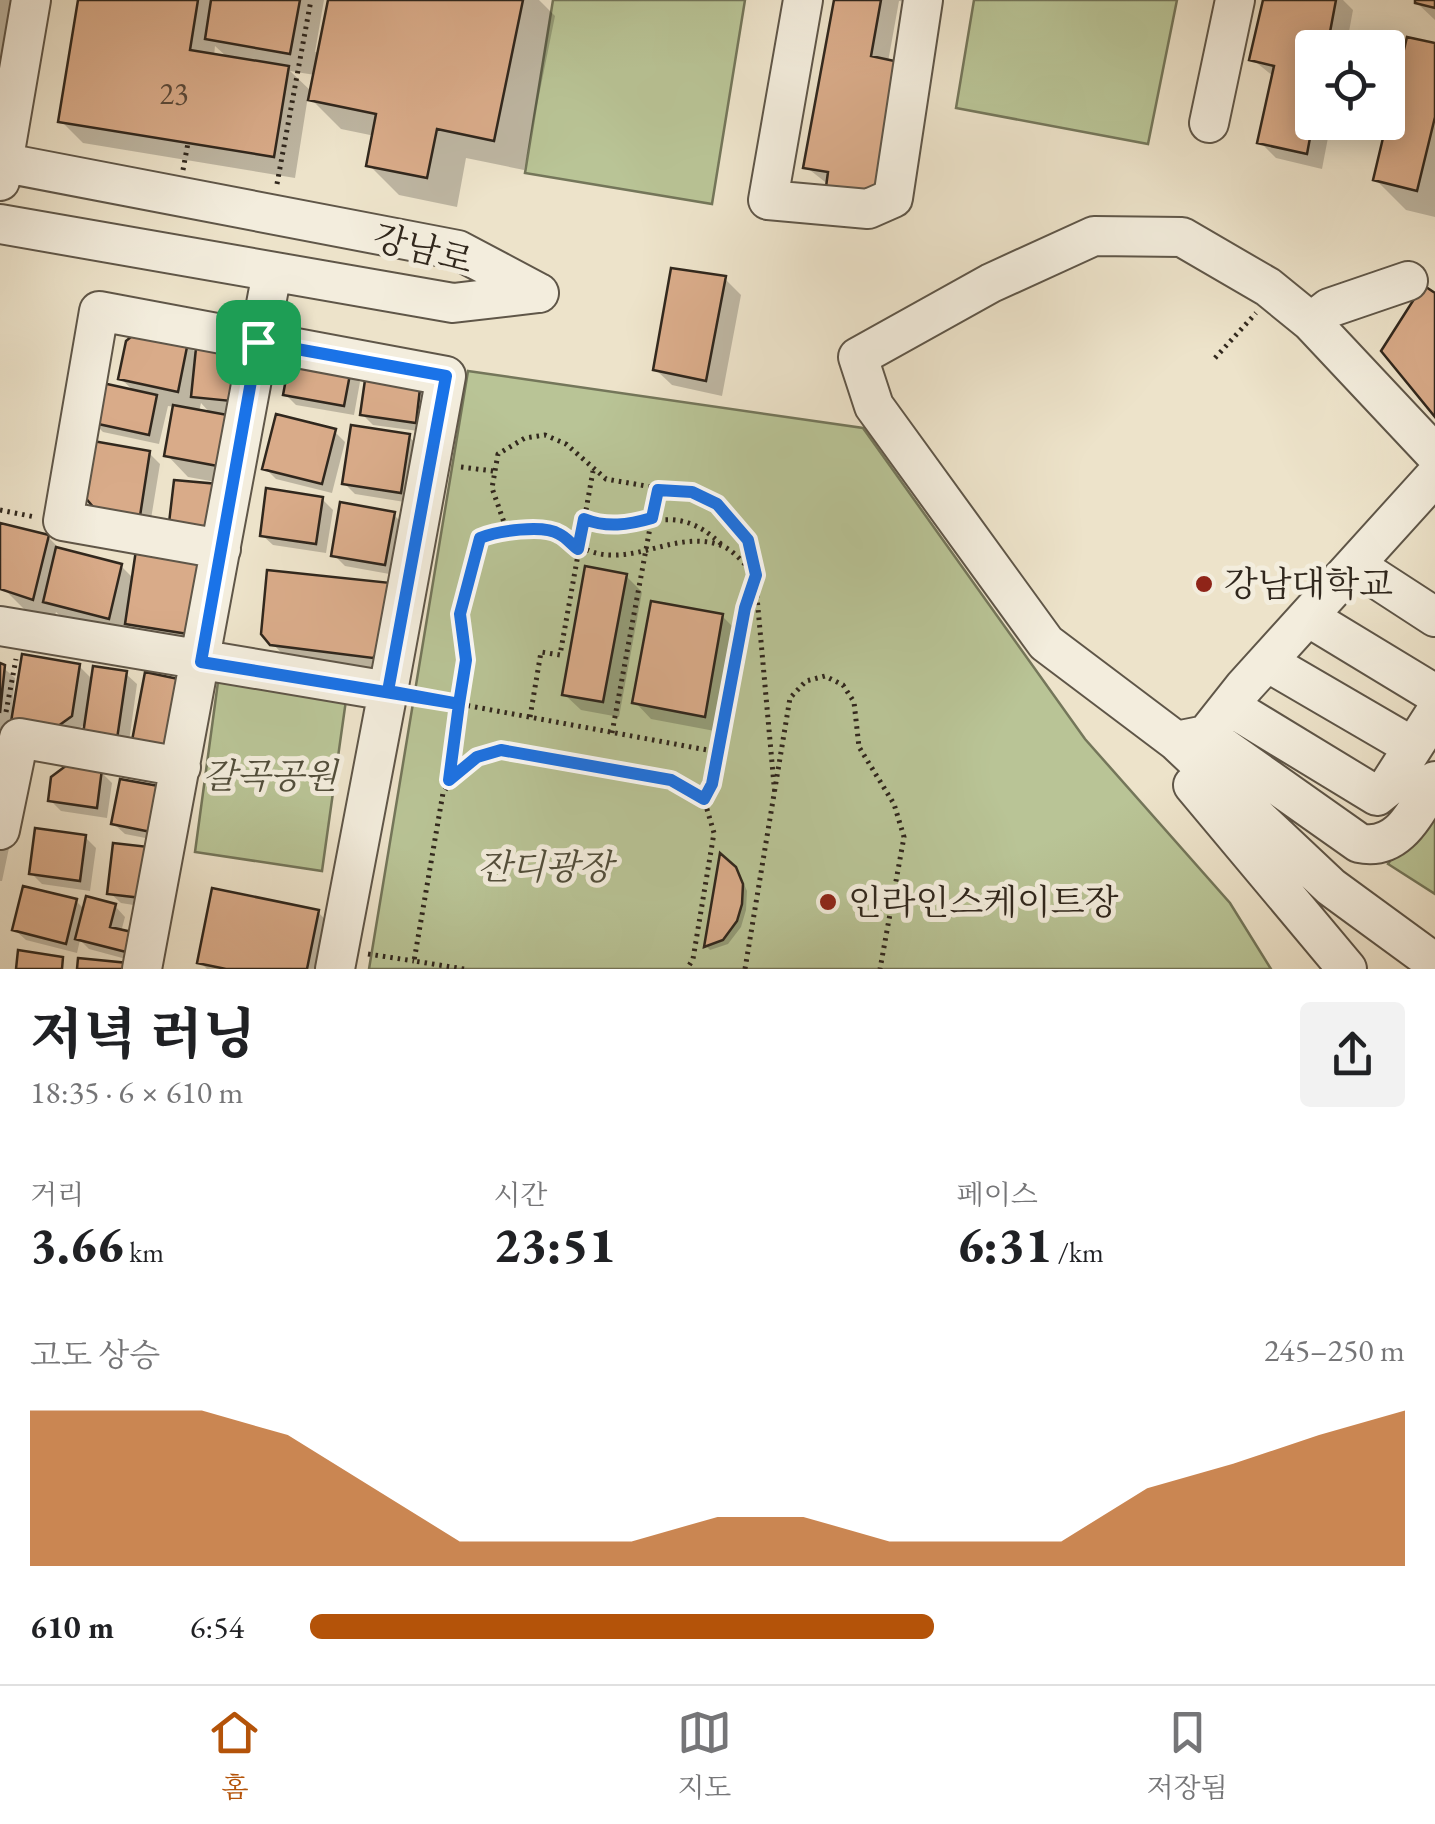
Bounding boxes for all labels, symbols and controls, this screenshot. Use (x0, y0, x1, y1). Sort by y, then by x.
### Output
map controls (1295, 30, 1405, 140)
button: locate (1295, 30, 1405, 140)
house number: 23 (160, 74, 188, 113)
street label: 강남로 (368, 214, 478, 283)
pin (216, 300, 301, 385)
icon: arrive (231, 315, 286, 370)
place label: 강남대학교 (1224, 561, 1393, 606)
marker: 강남대학교 (1193, 573, 1215, 595)
park label: 갈곡공원 (202, 753, 340, 798)
park label: 잔디광장 (477, 844, 618, 889)
place label: 인라인스케이트장 (848, 879, 1119, 924)
marker: 인라인스케이트장 (817, 891, 839, 913)
text: 저녁 러닝 (30, 998, 256, 1069)
button: share (1300, 1002, 1405, 1107)
text: 18:35 · 6 × 610 m (30, 1071, 243, 1113)
text: 거리 (30, 1176, 84, 1212)
text: 시간 (493, 1176, 547, 1212)
text: 페이스 (957, 1176, 1038, 1212)
text: 3.66 (30, 1212, 124, 1277)
text: 23:51 (493, 1212, 616, 1277)
text: 6:31 (957, 1212, 1052, 1277)
text: km (124, 1234, 164, 1270)
text: /km (1052, 1234, 1104, 1270)
text: 245–250 m (1264, 1329, 1405, 1371)
text: 고도 상승 (30, 1334, 160, 1376)
text: 610 m (30, 1606, 114, 1648)
text: 6:54 (190, 1606, 244, 1648)
tab: 홈 (207, 1705, 262, 1805)
tab: 지도 (677, 1705, 732, 1805)
tab: 저장됨 (1147, 1705, 1228, 1805)

